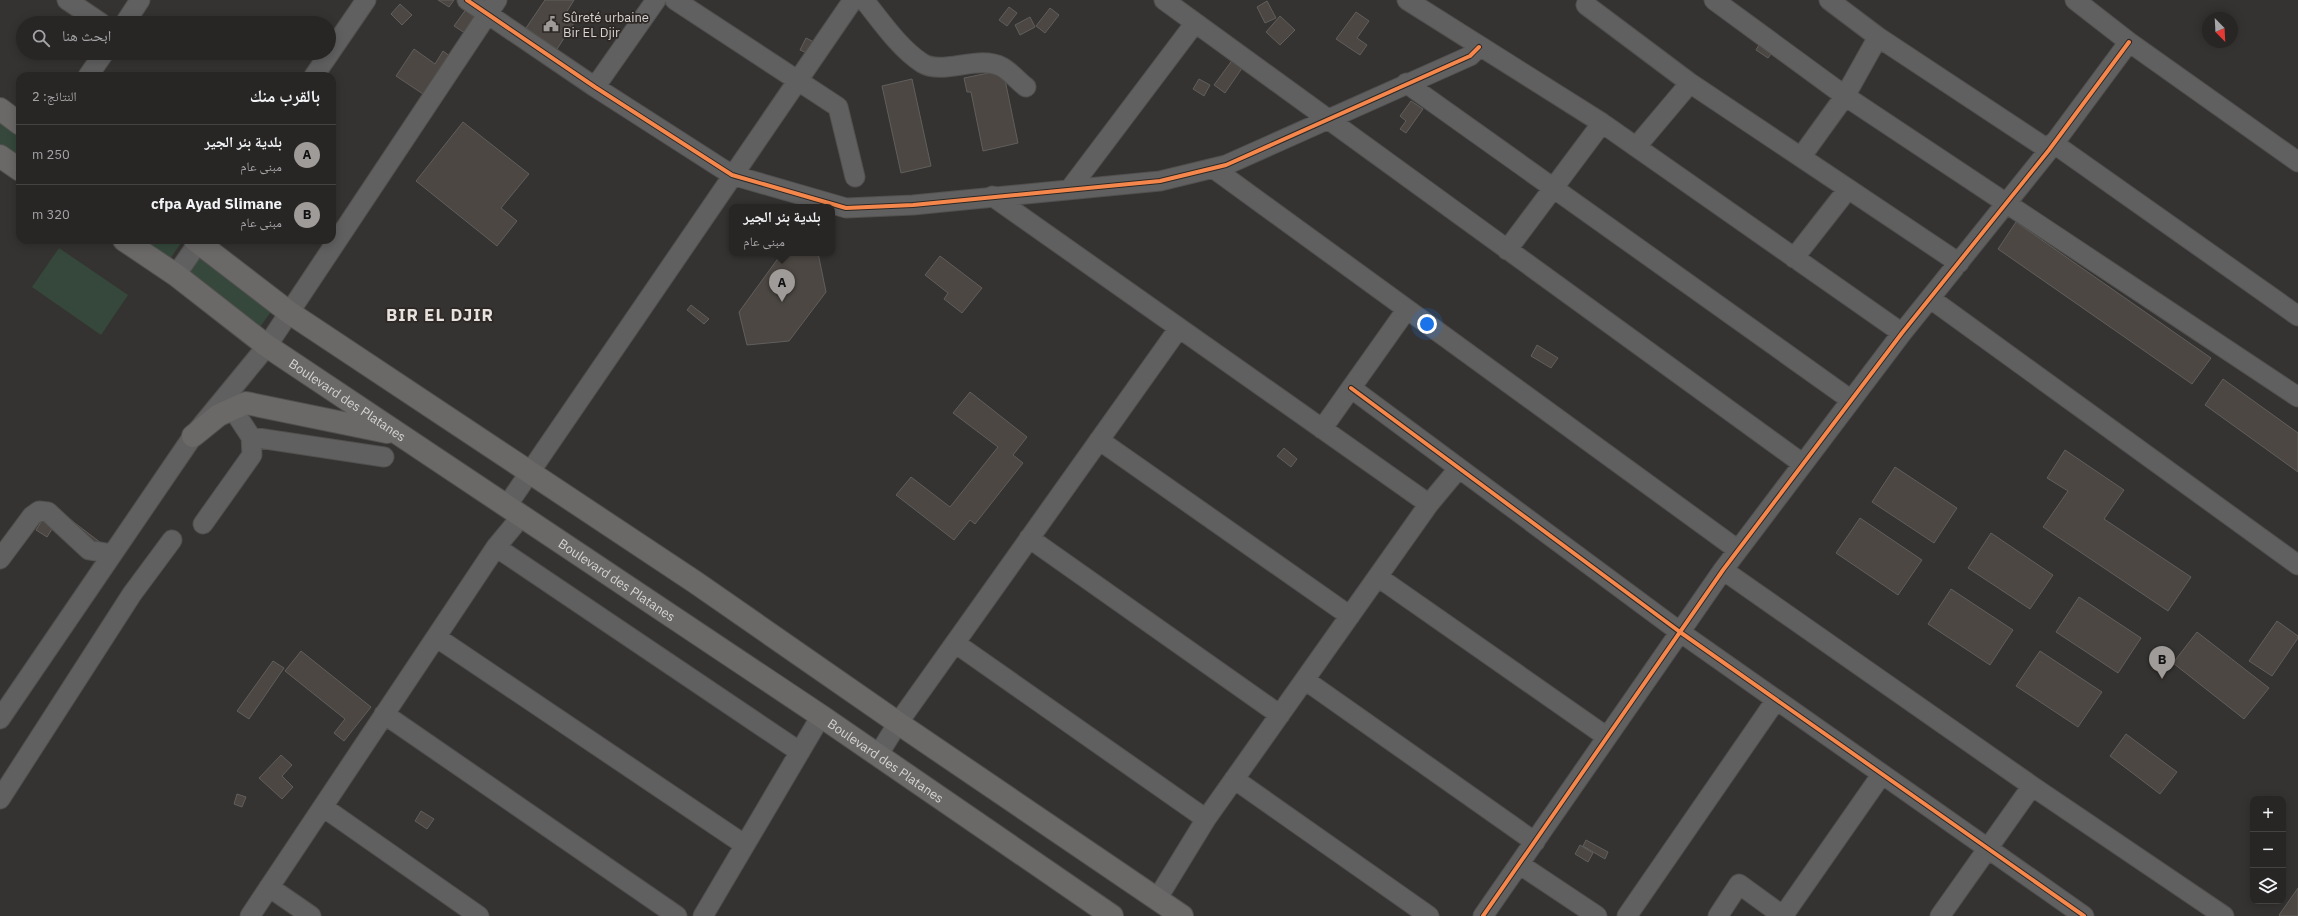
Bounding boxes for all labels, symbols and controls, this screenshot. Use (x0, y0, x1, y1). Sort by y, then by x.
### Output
place label: Sûreté urbaine Bir EL Djir (563, 9, 649, 41)
north arrow (2202, 12, 2238, 48)
public building icon: Sûreté urbaine Bir EL Djir (542, 15, 560, 33)
search box (16, 16, 336, 60)
text: ابحث هنا (62, 26, 111, 45)
icon: search (30, 27, 52, 49)
text: بالقرب منك (250, 85, 320, 107)
text: النتائج: 2 (32, 88, 77, 105)
text: بلدية بئر الجير (205, 132, 282, 151)
text: 250 m (32, 146, 70, 163)
text: A (303, 146, 311, 163)
text: مبنى عام (240, 158, 282, 175)
text: cfpa Ayad Slimane (151, 194, 282, 213)
popup (729, 204, 835, 256)
text: 320 m (32, 206, 70, 223)
text: B (303, 206, 311, 223)
text: بلدية بئر الجير (743, 207, 821, 226)
text: مبنى عام (240, 214, 282, 231)
text: مبنى عام (743, 233, 785, 250)
pin: A (769, 269, 795, 302)
district label: BIR EL DJIR (386, 304, 494, 326)
your location (1417, 314, 1437, 334)
street label: Boulevard des Platanes (286, 355, 409, 445)
street label: Boulevard des Platanes (555, 535, 679, 625)
pin: B (2149, 646, 2175, 679)
street label: Boulevard des Platanes (824, 715, 947, 807)
map controls (2250, 796, 2286, 904)
button: + (2250, 796, 2286, 832)
button: − (2250, 832, 2286, 868)
button: layers (2250, 868, 2286, 904)

